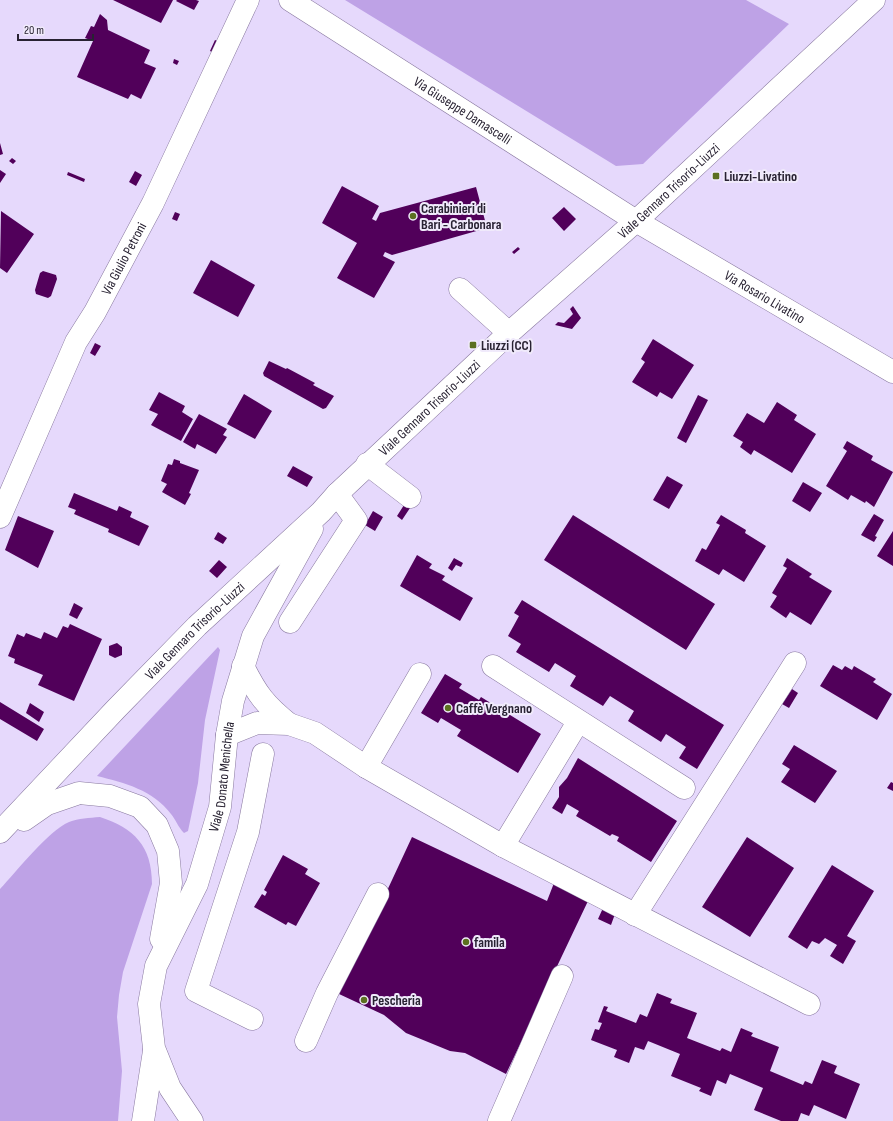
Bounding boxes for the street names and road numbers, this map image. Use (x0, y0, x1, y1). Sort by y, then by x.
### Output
street label: Via Giuseppe Damascelli (411, 73, 515, 148)
street label: Viale Gennaro Trisorio-Liuzzi (614, 139, 723, 242)
street label: Via Giulio Petroni (97, 219, 150, 298)
street label: Via Rosario Livatino (721, 266, 808, 327)
street label: Viale Gennaro Trisorio-Liuzzi (375, 356, 484, 459)
street label: Viale Gennaro Trisorio-Liuzzi (141, 578, 248, 683)
street label: Viale Donato Menichella (205, 720, 238, 834)

